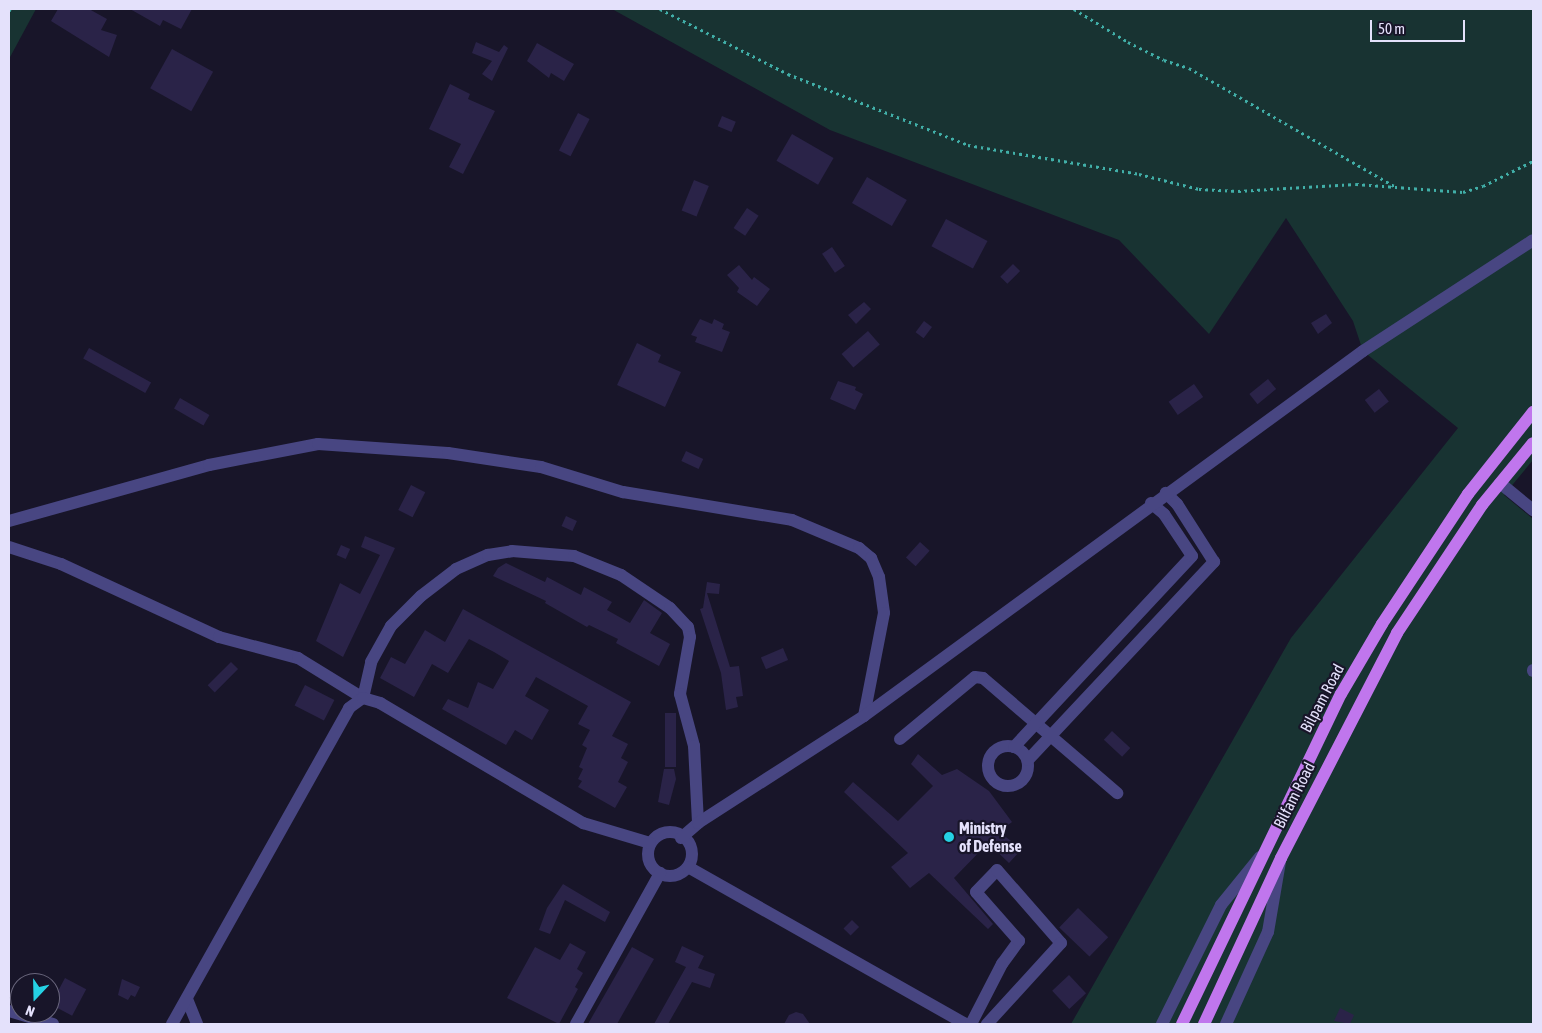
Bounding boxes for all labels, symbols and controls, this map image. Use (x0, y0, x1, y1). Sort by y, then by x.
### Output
scale bar (1372, 10, 1467, 42)
text: 50 m (1378, 20, 1405, 37)
street label: Bilpam Road (1296, 660, 1348, 736)
street label: Bilfam Road (1269, 759, 1319, 831)
place label: Ministry of Defense (959, 818, 1022, 856)
marker: Ministry of Defense (943, 831, 955, 843)
north arrow (10, 973, 60, 1023)
text: N (23, 1002, 37, 1020)

